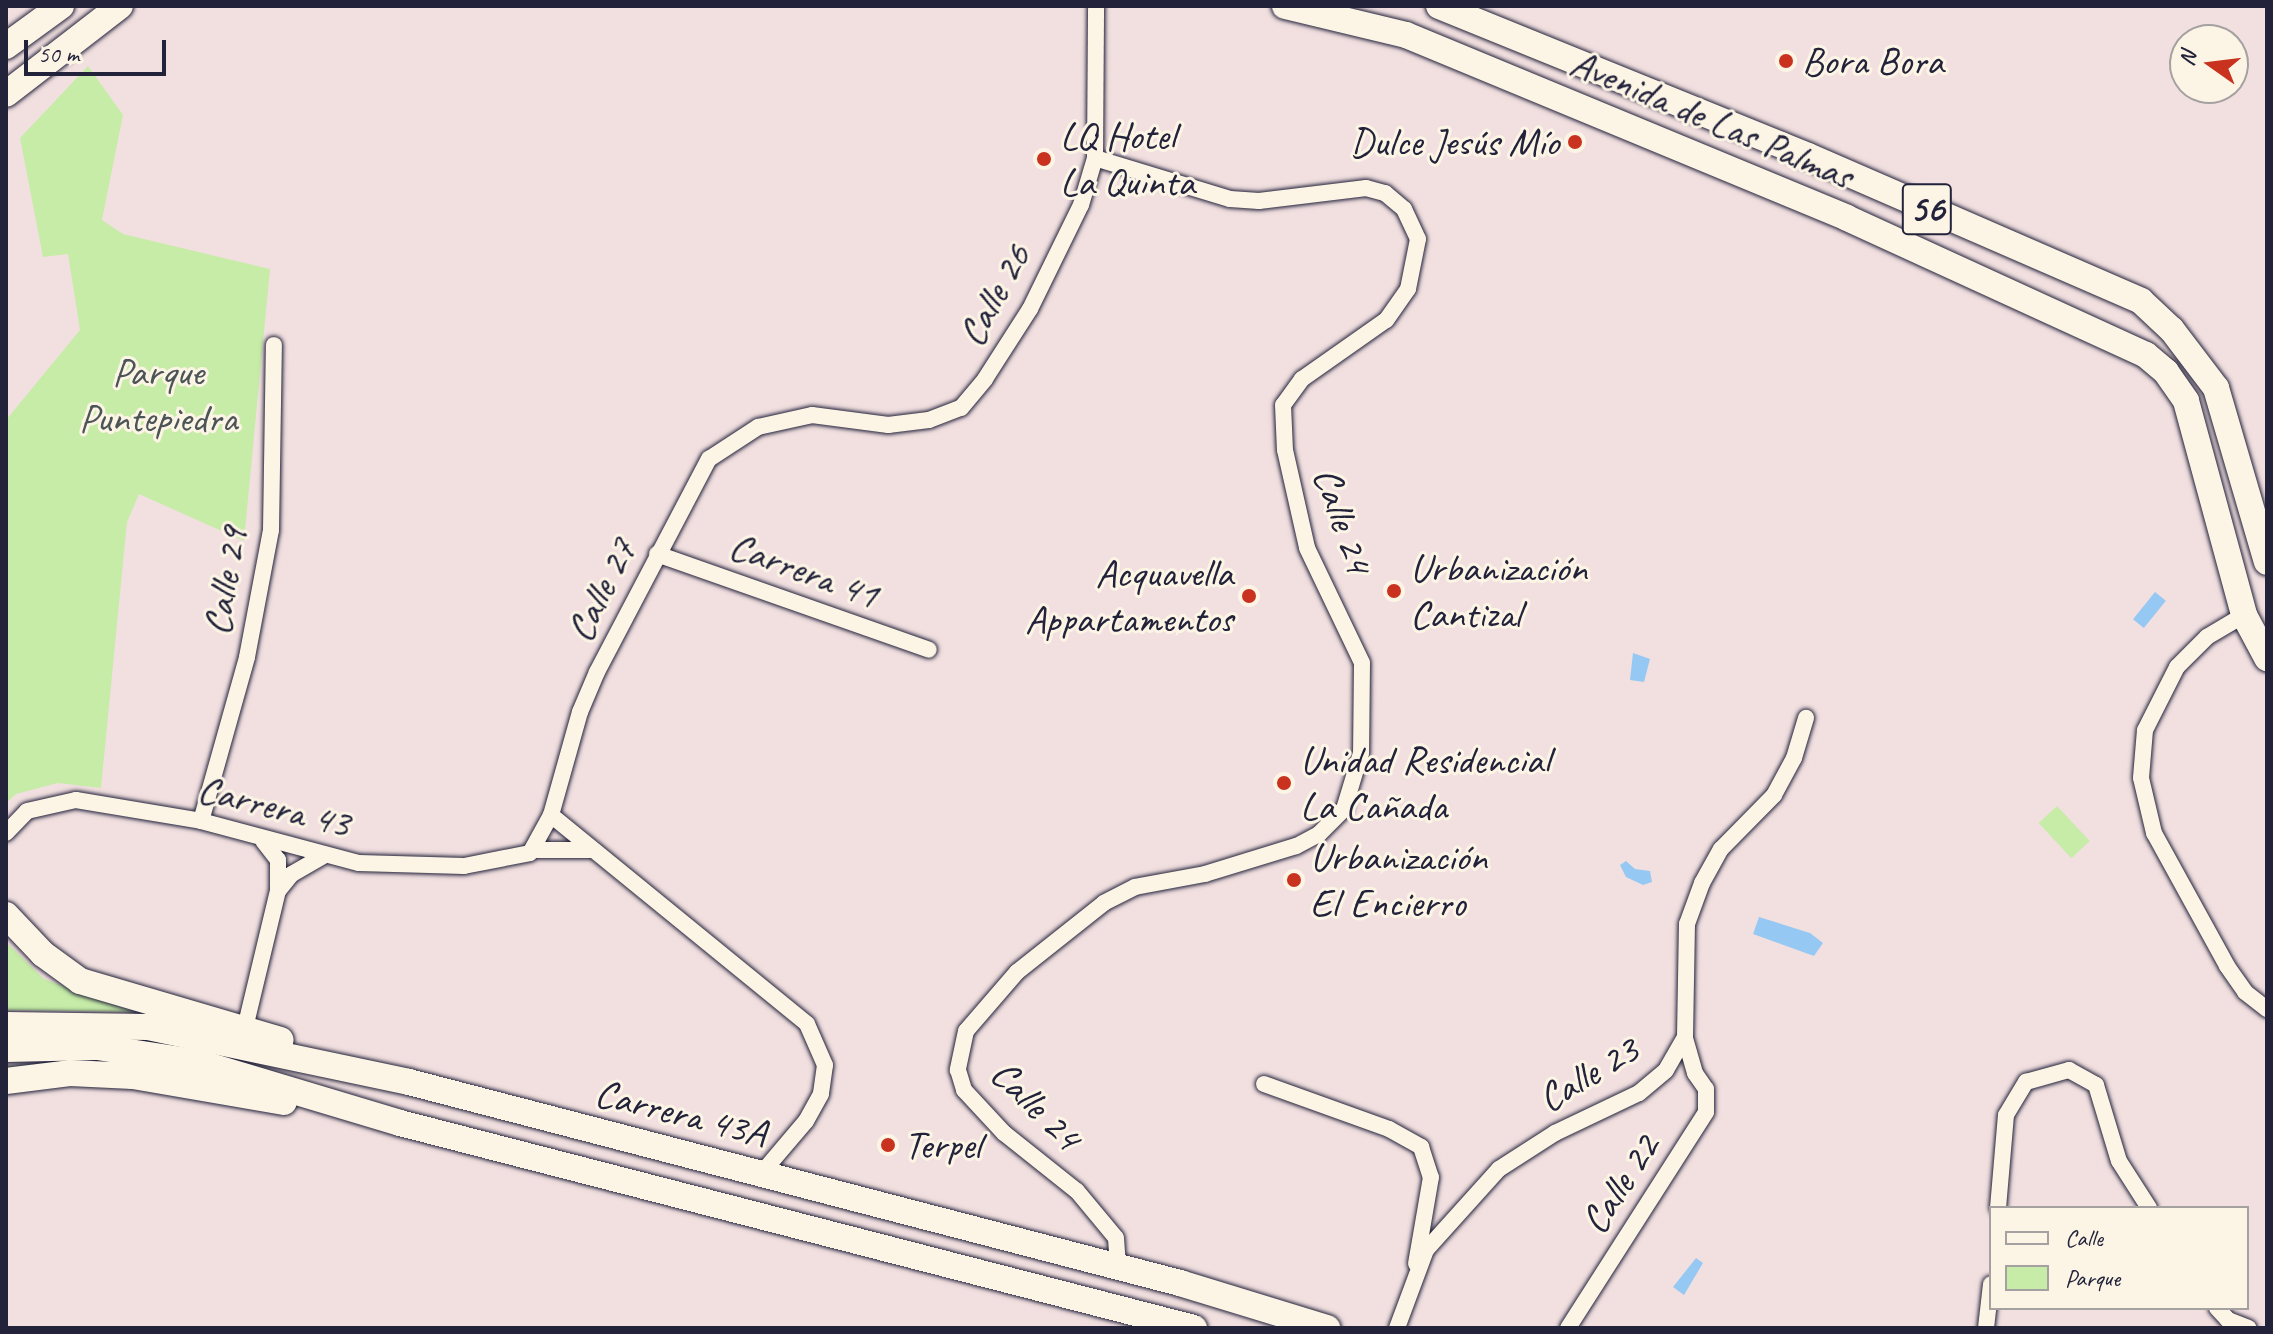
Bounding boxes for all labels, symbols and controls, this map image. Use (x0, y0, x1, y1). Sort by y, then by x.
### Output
scale bar (28, 24, 170, 74)
north arrow (2169, 24, 2249, 104)
street label: Avenida de Las Palmas (1562, 37, 1862, 201)
place label: Bora Bora (1802, 37, 1942, 85)
text: 50 m (38, 39, 79, 69)
text: N (2172, 49, 2203, 69)
marker: Bora Bora (1777, 52, 1795, 70)
place label: LQ Hotel La Quinta (1060, 112, 1194, 206)
place label: Dulce Jesús Mío (1350, 118, 1559, 166)
marker: Dulce Jesús Mío (1566, 133, 1584, 151)
marker: LQ Hotel La Quinta (1035, 150, 1053, 168)
road number: 56 (1901, 175, 1953, 243)
street label: Calle 26 (947, 236, 1041, 354)
park label: Parque Puntepiedra (79, 348, 237, 442)
street label: Calle 24 (1303, 461, 1383, 579)
street label: Carrera 41 (723, 521, 885, 619)
street label: Calle 29 (192, 523, 258, 639)
street label: Calle 27 (555, 531, 647, 649)
place label: Urbanización Cantizal (1410, 544, 1587, 638)
place label: Acquavella Appartamentos (1025, 549, 1233, 643)
marker: Urbanización Cantizal (1385, 582, 1403, 600)
marker: Acquavella Appartamentos (1240, 587, 1258, 605)
place label: Unidad Residencial La Cañada (1300, 736, 1548, 830)
street label: Carrera 43 (193, 764, 355, 848)
marker: Unidad Residencial La Cañada (1275, 774, 1293, 792)
place label: Urbanización El Encierro (1310, 833, 1487, 927)
marker: Urbanización El Encierro (1285, 871, 1303, 889)
street label: Calle 23 (1529, 1025, 1647, 1123)
street label: Calle 24 (981, 1050, 1091, 1160)
street label: Carrera 43A (590, 1069, 772, 1157)
place label: Terpel (904, 1121, 981, 1169)
street label: Calle 22 (1570, 1125, 1670, 1243)
marker: Terpel (879, 1136, 897, 1154)
legend (1989, 1206, 2249, 1310)
text: Calle (2065, 1223, 2103, 1253)
text: Parque (2065, 1263, 2120, 1293)

